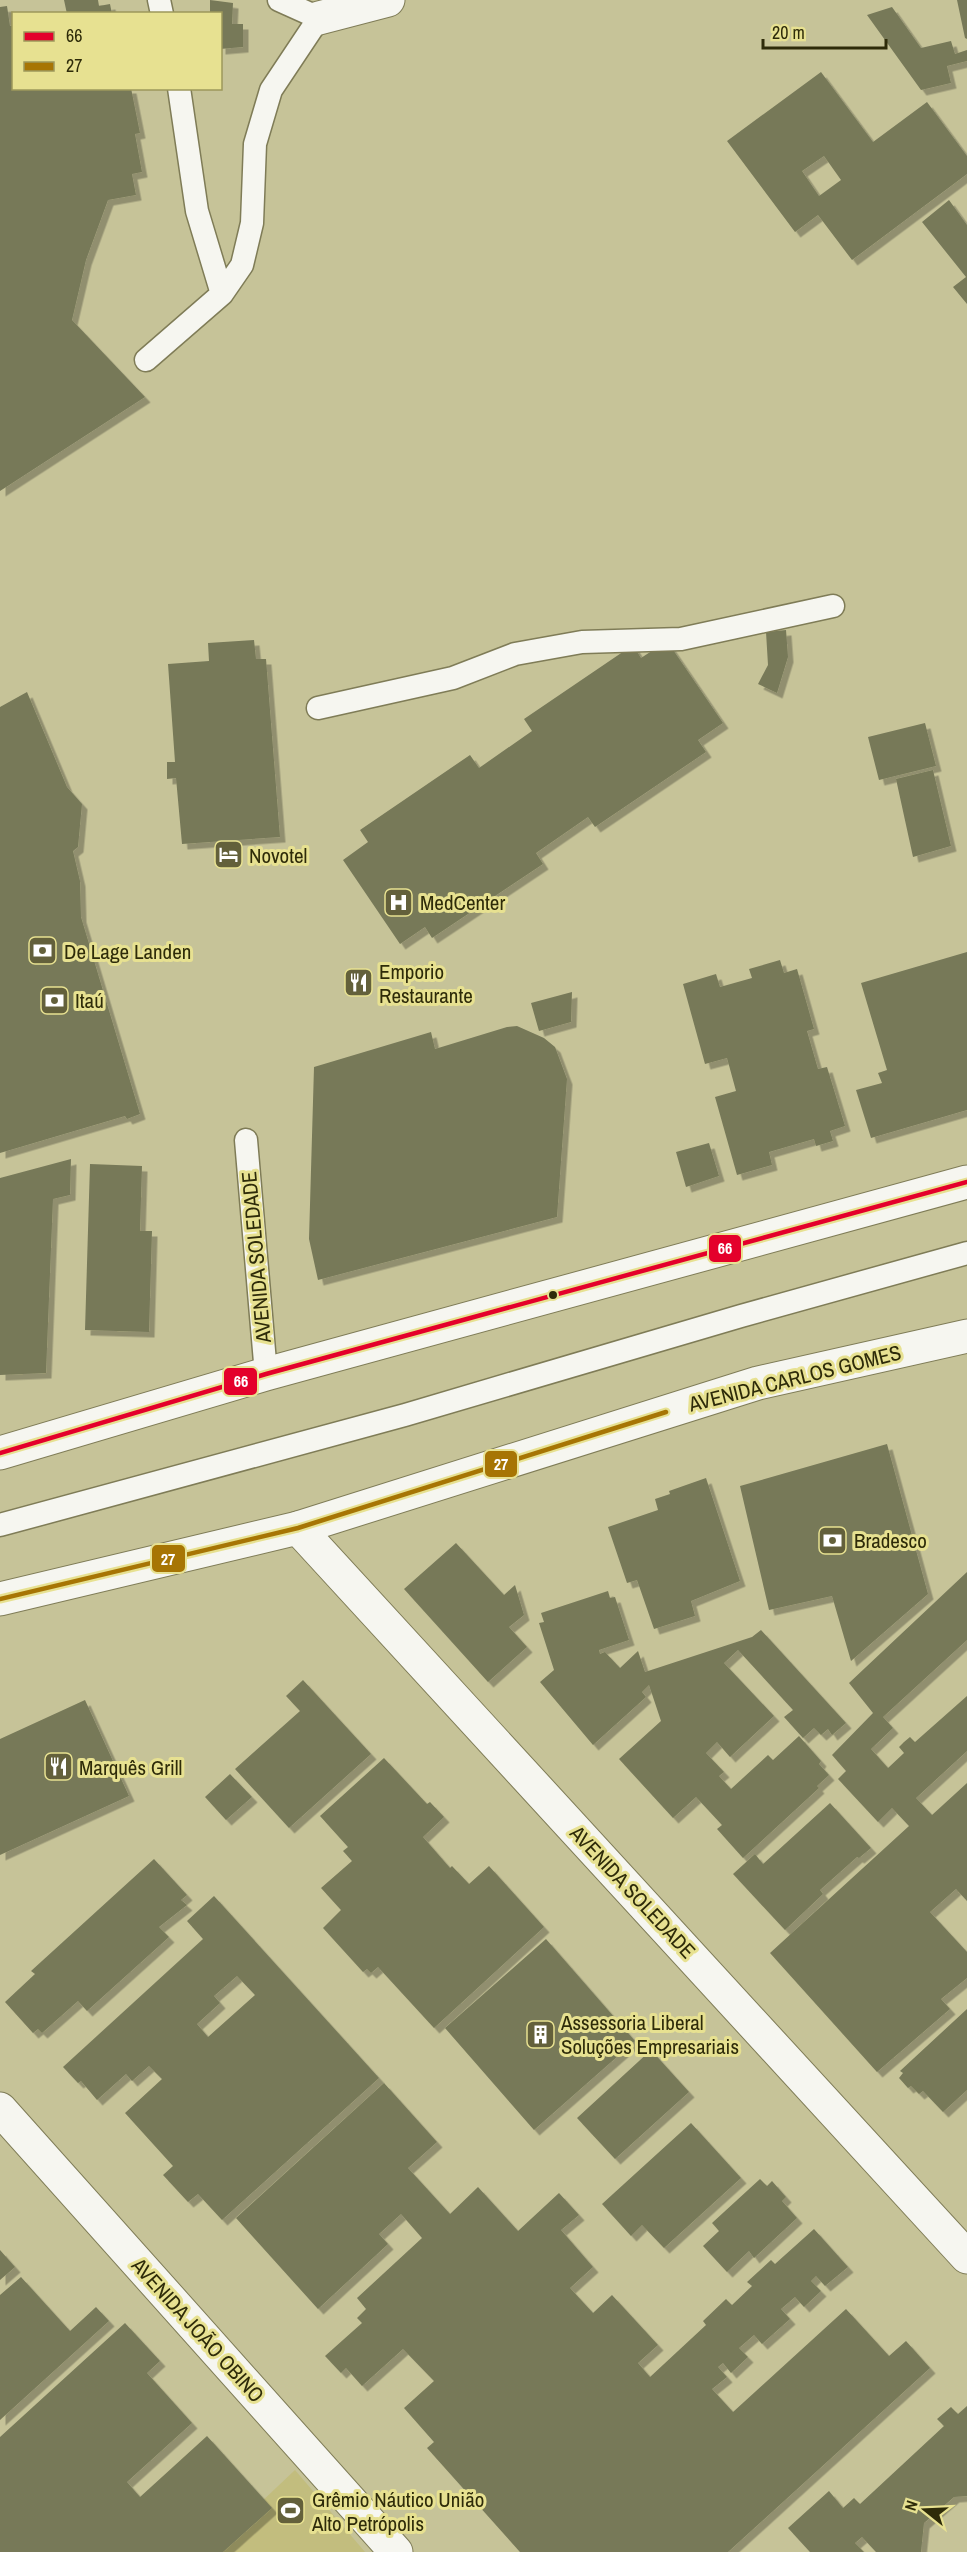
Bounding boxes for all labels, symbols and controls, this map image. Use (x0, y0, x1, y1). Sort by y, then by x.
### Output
legend (12, 12, 222, 90)
scale bar (763, 12, 886, 50)
text: 20 m (772, 20, 805, 45)
text: 66 (66, 23, 82, 48)
text: 27 (66, 53, 82, 78)
hotel icon: Novotel (212, 839, 244, 871)
place label: Novotel (249, 841, 307, 870)
hospital icon: MedCenter (383, 886, 415, 918)
place label: MedCenter (420, 888, 505, 917)
bank icon: De Lage Landen (27, 935, 59, 967)
place label: De Lage Landen (64, 937, 191, 966)
place label: Emporio Restaurante (379, 957, 473, 1010)
restaurant icon: Emporio Restaurante (342, 967, 374, 999)
bank icon: Itaú (38, 984, 70, 1016)
place label: Itaú (75, 986, 104, 1015)
street label: AVENIDA SOLEDADE (234, 1170, 278, 1345)
line badge: 66 (708, 1234, 742, 1263)
text: 66 (718, 1237, 732, 1259)
unlabelled marker (547, 1289, 559, 1301)
street label: AVENIDA CARLOS GOMES (685, 1338, 904, 1419)
line badge: 66 (223, 1367, 258, 1396)
text: 66 (234, 1370, 248, 1392)
line badge: 27 (484, 1450, 518, 1478)
text: 27 (494, 1453, 508, 1475)
bank icon: Bradesco (817, 1524, 849, 1556)
place label: Bradesco (854, 1526, 927, 1555)
line badge: 27 (151, 1544, 186, 1573)
text: 27 (161, 1548, 175, 1570)
restaurant icon: Marquês Grill (42, 1751, 74, 1783)
place label: Marquês Grill (79, 1753, 182, 1782)
street label: AVENIDA SOLEDADE (563, 1818, 702, 1965)
place label: Assessoria Liberal Soluções Empresariais (560, 2008, 739, 2061)
building icon: Assessoria Liberal Soluções Empresariais (524, 2018, 556, 2050)
street label: AVENIDA JOÃO OBINO (125, 2251, 271, 2409)
north arrow (895, 2480, 955, 2540)
place label: Grêmio Náutico União Alto Petrópolis (311, 2485, 484, 2538)
sports icon: Grêmio Náutico União Alto Petrópolis (275, 2495, 307, 2527)
text: N (899, 2497, 923, 2513)

